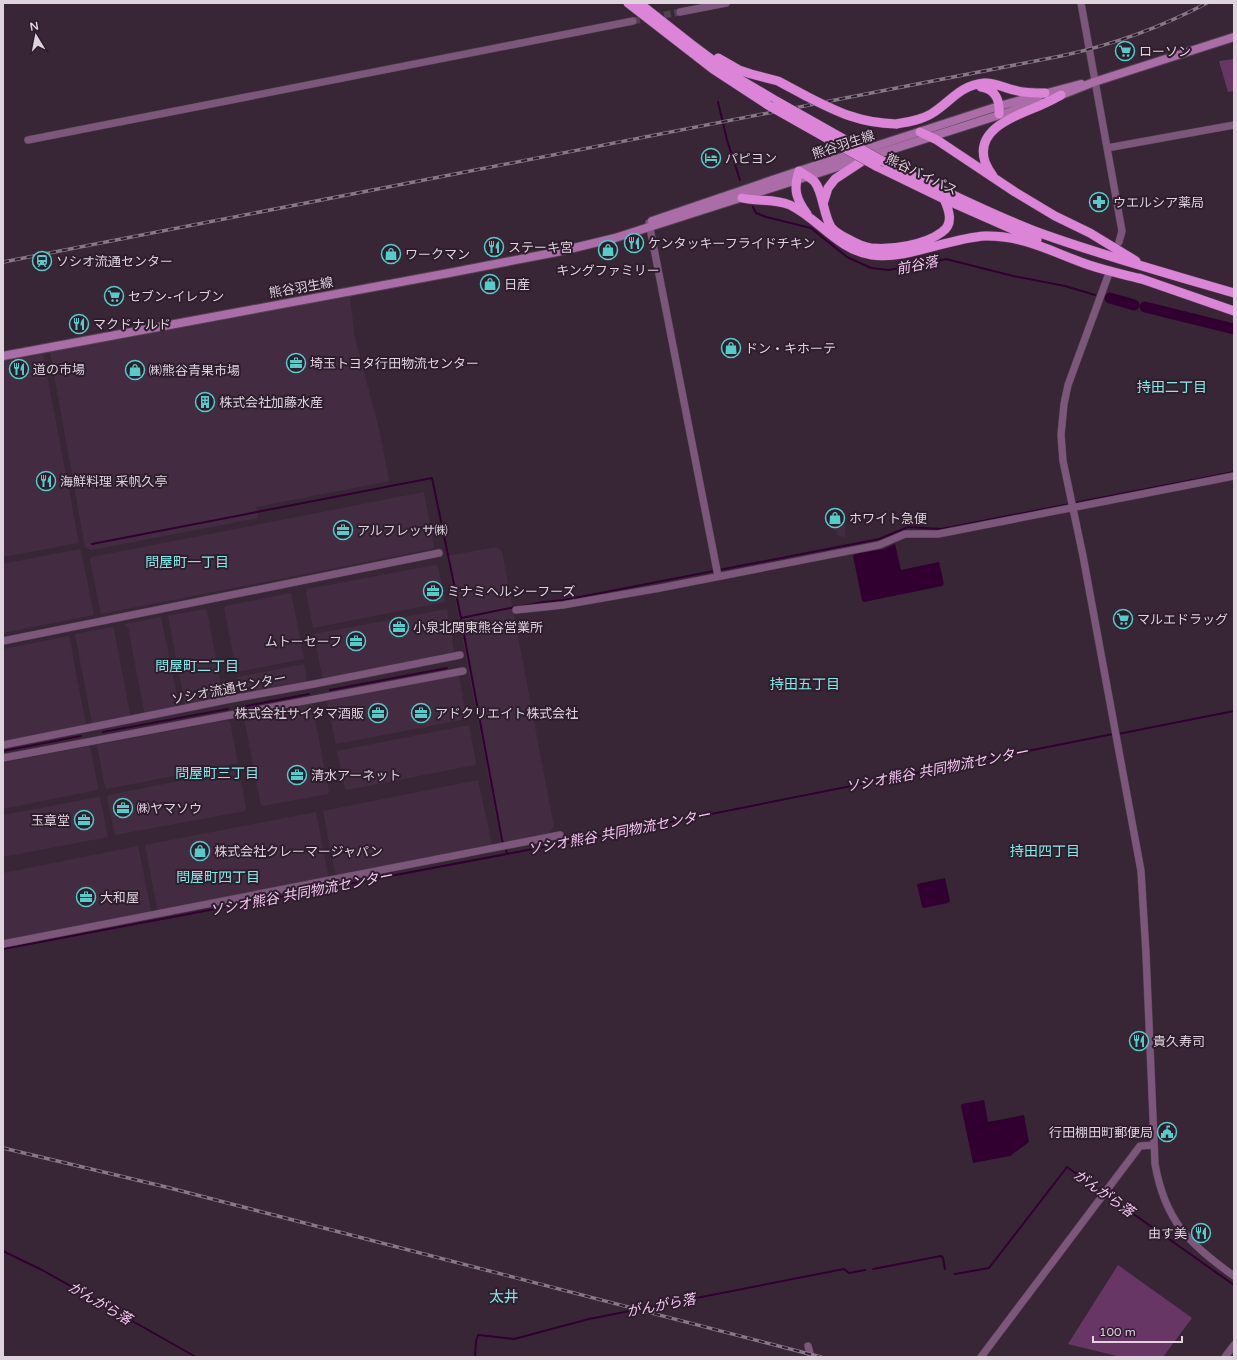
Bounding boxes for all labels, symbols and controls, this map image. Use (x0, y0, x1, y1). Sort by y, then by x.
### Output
north arrow (16, 16, 56, 56)
text: N (29, 19, 40, 34)
supermarket icon: ローソン (1114, 40, 1136, 62)
place label: ローソン (1139, 44, 1191, 60)
street label: 熊谷羽生線 (810, 127, 877, 163)
hotel icon: パピヨン (700, 147, 722, 169)
place label: パピヨン (725, 151, 777, 167)
street label: 熊谷バイパス (883, 151, 960, 199)
pharmacy icon: ウエルシア薬局 (1088, 191, 1110, 213)
place label: ウエルシア薬局 (1113, 195, 1204, 211)
restaurant icon: ケンタッキーフライドチキン (623, 232, 645, 254)
restaurant icon: ステーキ宮 (483, 236, 505, 258)
place label: ケンタッキーフライドチキン (648, 236, 815, 252)
shop icon: キングファミリー (597, 239, 619, 261)
place label: ステーキ宮 (508, 240, 573, 256)
shop icon: ワークマン (380, 243, 402, 265)
place label: ワークマン (405, 247, 470, 263)
station icon: ソシオ流通センター (31, 250, 53, 272)
water label: 前谷落 (895, 253, 941, 278)
place label: ソシオ流通センター (56, 254, 173, 270)
place label: キングファミリー (556, 263, 660, 279)
shop icon: 日産 (479, 273, 501, 295)
street label: 熊谷羽生線 (268, 274, 335, 302)
place label: 日産 (504, 277, 530, 293)
supermarket icon: セブン-イレブン (103, 285, 125, 307)
place label: セブン-イレブン (128, 289, 224, 305)
restaurant icon: マクドナルド (68, 313, 90, 335)
place label: マクドナルド (93, 317, 171, 333)
shop icon: ドン・キホーテ (720, 337, 742, 359)
place label: ドン・キホーテ (745, 341, 836, 357)
office icon: 埼玉トヨタ行田物流センター (285, 352, 307, 374)
place label: 埼玉トヨタ行田物流センター (310, 356, 479, 372)
restaurant icon: 道の市場 (8, 358, 30, 380)
shop icon: ㈱熊谷青果市場 (124, 359, 146, 381)
place label: 道の市場 (33, 362, 85, 378)
place label: ㈱熊谷青果市場 (149, 363, 240, 379)
district label: 持田二丁目 (1137, 379, 1207, 396)
building icon: 株式会社加藤水産 (194, 391, 216, 413)
place label: 株式会社加藤水産 (219, 395, 323, 411)
restaurant icon: 海鮮料理 采帆久亭 (35, 470, 57, 492)
place label: 海鮮料理 采帆久亭 (60, 474, 167, 490)
shop icon: ホワイト急便 (824, 507, 846, 529)
place label: ホワイト急便 (849, 511, 927, 527)
office icon: アルフレッサ㈱ (332, 519, 354, 541)
place label: アルフレッサ㈱ (357, 523, 448, 539)
district label: 問屋町一丁目 (145, 554, 229, 571)
office icon: ミナミヘルシーフーズ (422, 580, 444, 602)
place label: ミナミヘルシーフーズ (447, 584, 576, 600)
supermarket icon: マルエドラッグ (1112, 608, 1134, 630)
place label: マルエドラッグ (1137, 612, 1228, 628)
office icon: 小泉北関東熊谷営業所 (388, 616, 410, 638)
place label: 小泉北関東熊谷営業所 (413, 620, 543, 636)
office icon: ムトーセーフ (345, 630, 367, 652)
place label: ムトーセーフ (265, 634, 342, 650)
district label: 問屋町二丁目 (155, 658, 239, 675)
street label: ソシオ流通センター (170, 670, 288, 708)
district label: 持田五丁目 (770, 676, 840, 693)
office icon: 株式会社サイタマ酒販 (367, 702, 389, 724)
office icon: アドクリエイト株式会社 (410, 702, 432, 724)
place label: 株式会社サイタマ酒販 (235, 706, 364, 722)
place label: アドクリエイト株式会社 (435, 706, 578, 722)
water label: ソシオ熊谷 共同物流センター (844, 743, 1031, 796)
office icon: 清水アーネット (286, 764, 308, 786)
district label: 問屋町三丁目 (175, 765, 259, 782)
place label: 清水アーネット (311, 768, 401, 784)
office icon: ㈱ヤマソウ (112, 797, 134, 819)
place label: ㈱ヤマソウ (137, 801, 202, 817)
water label: ソシオ熊谷 共同物流センター (526, 806, 713, 859)
office icon: 玉章堂 (73, 809, 95, 831)
place label: 玉章堂 (31, 813, 70, 829)
shop icon: 株式会社クレーマージャパン (189, 840, 211, 862)
district label: 持田四丁目 (1010, 843, 1080, 860)
place label: 株式会社クレーマージャパン (214, 844, 383, 860)
water label: ソシオ熊谷 共同物流センター (208, 867, 395, 920)
district label: 問屋町四丁目 (176, 869, 260, 886)
office icon: 大和屋 (75, 886, 97, 908)
place label: 大和屋 (100, 890, 139, 906)
restaurant icon: 貴久寿司 (1128, 1030, 1150, 1052)
place label: 貴久寿司 (1153, 1034, 1205, 1050)
public building icon: 行田棚田町郵便局 (1156, 1121, 1178, 1143)
place label: 行田棚田町郵便局 (1049, 1125, 1153, 1141)
water label: がんがら落 (1070, 1166, 1139, 1222)
restaurant icon: 由す美 (1190, 1222, 1212, 1244)
place label: 由す美 (1148, 1226, 1187, 1242)
water label: がんがら落 (65, 1279, 136, 1329)
district label: 太井 (489, 1288, 519, 1306)
water label: がんがら落 (625, 1290, 699, 1321)
scale bar (1093, 1318, 1182, 1344)
text: 100 m (1099, 1325, 1136, 1339)

